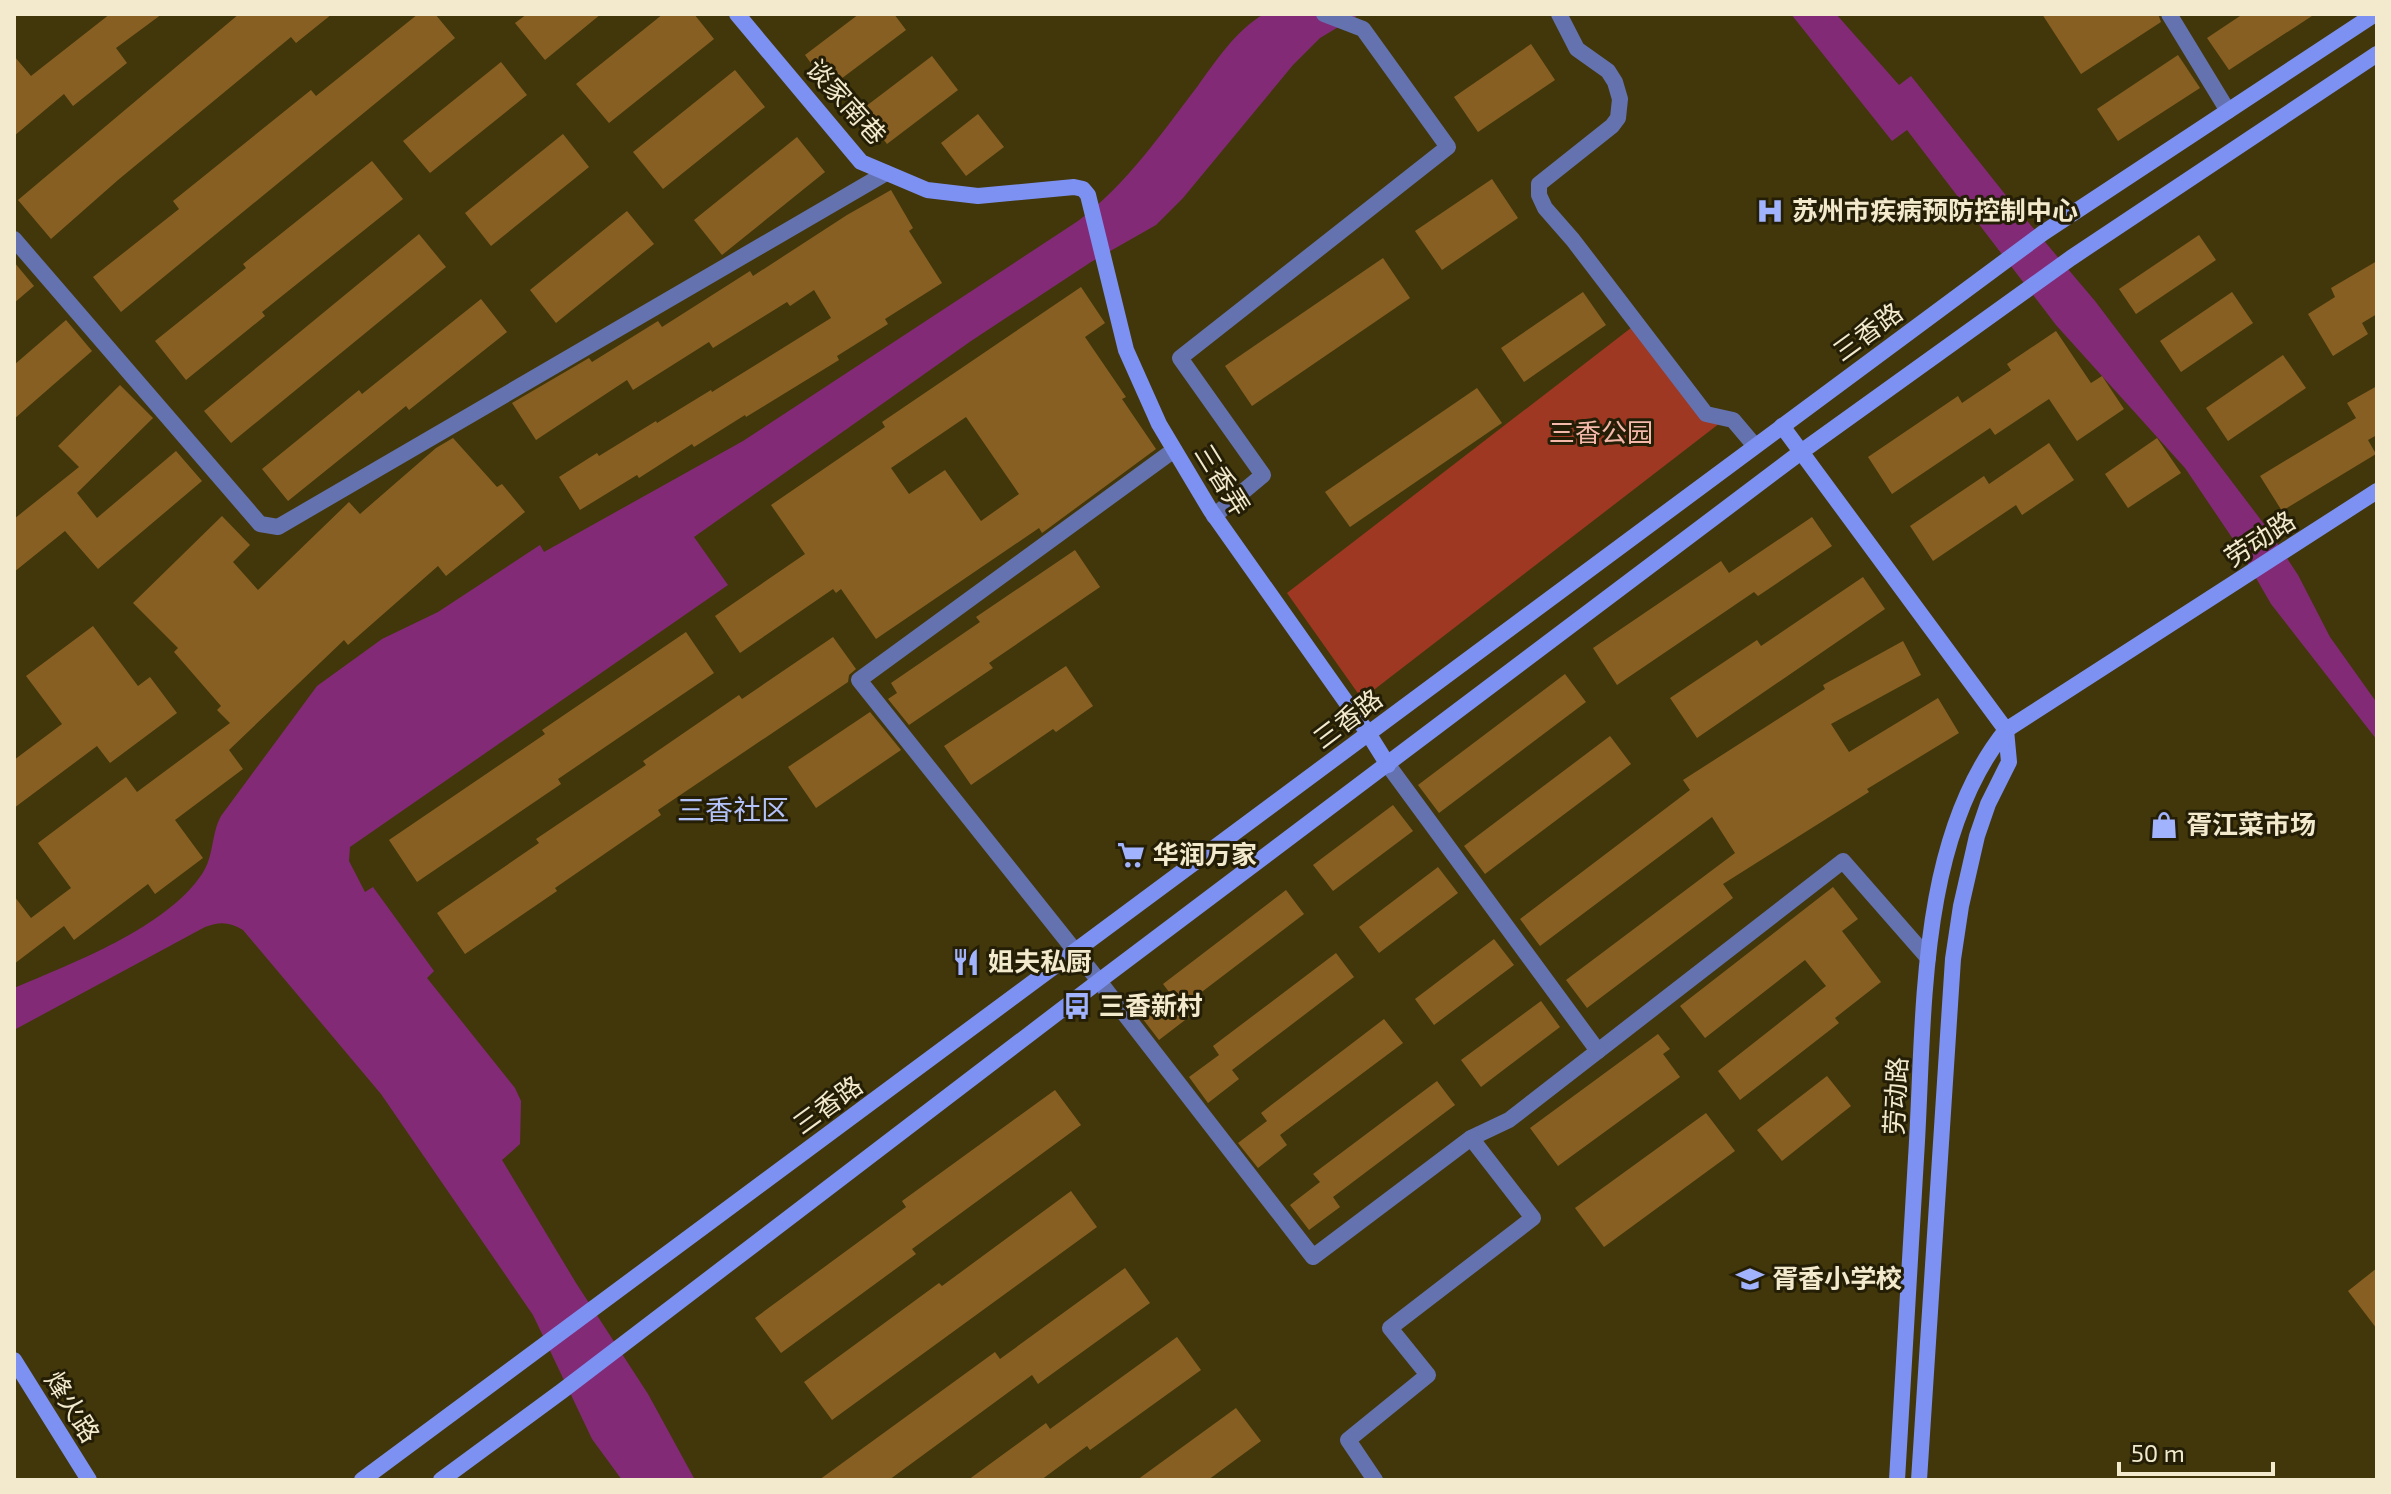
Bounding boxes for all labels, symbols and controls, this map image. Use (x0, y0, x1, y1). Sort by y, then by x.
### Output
street label: 谈家南巷 (801, 52, 893, 150)
place label: 苏州市疾病预防控制中心 (1792, 194, 2078, 225)
hospital icon: 苏州市疾病预防控制中心 (1755, 196, 1785, 226)
street label: 三香路 (1826, 295, 1908, 366)
park label: 三香公园 (1549, 416, 1653, 447)
street label: 三香弄 (1189, 438, 1257, 520)
street label: 劳动路 (2218, 503, 2300, 572)
street label: 三香路 (1307, 682, 1388, 754)
district label: 三香社区 (677, 792, 789, 826)
place label: 胥江菜市场 (2186, 808, 2316, 839)
shop icon: 胥江菜市场 (2149, 810, 2179, 840)
place label: 华润万家 (1153, 838, 1257, 869)
supermarket icon: 华润万家 (1116, 840, 1146, 870)
place label: 姐夫私厨 (988, 945, 1092, 976)
restaurant icon: 姐夫私厨 (951, 947, 981, 977)
place label: 三香新村 (1099, 989, 1203, 1020)
bus stop icon: 三香新村 (1062, 991, 1092, 1021)
street label: 劳动路 (1877, 1056, 1912, 1136)
street label: 三香路 (786, 1068, 868, 1139)
place label: 胥香小学校 (1772, 1262, 1902, 1293)
school or university icon: 胥香小学校 (1735, 1264, 1765, 1294)
street label: 烽火路 (39, 1365, 107, 1447)
scale bar (2119, 1426, 2273, 1476)
text: 50 m (2131, 1438, 2185, 1467)

